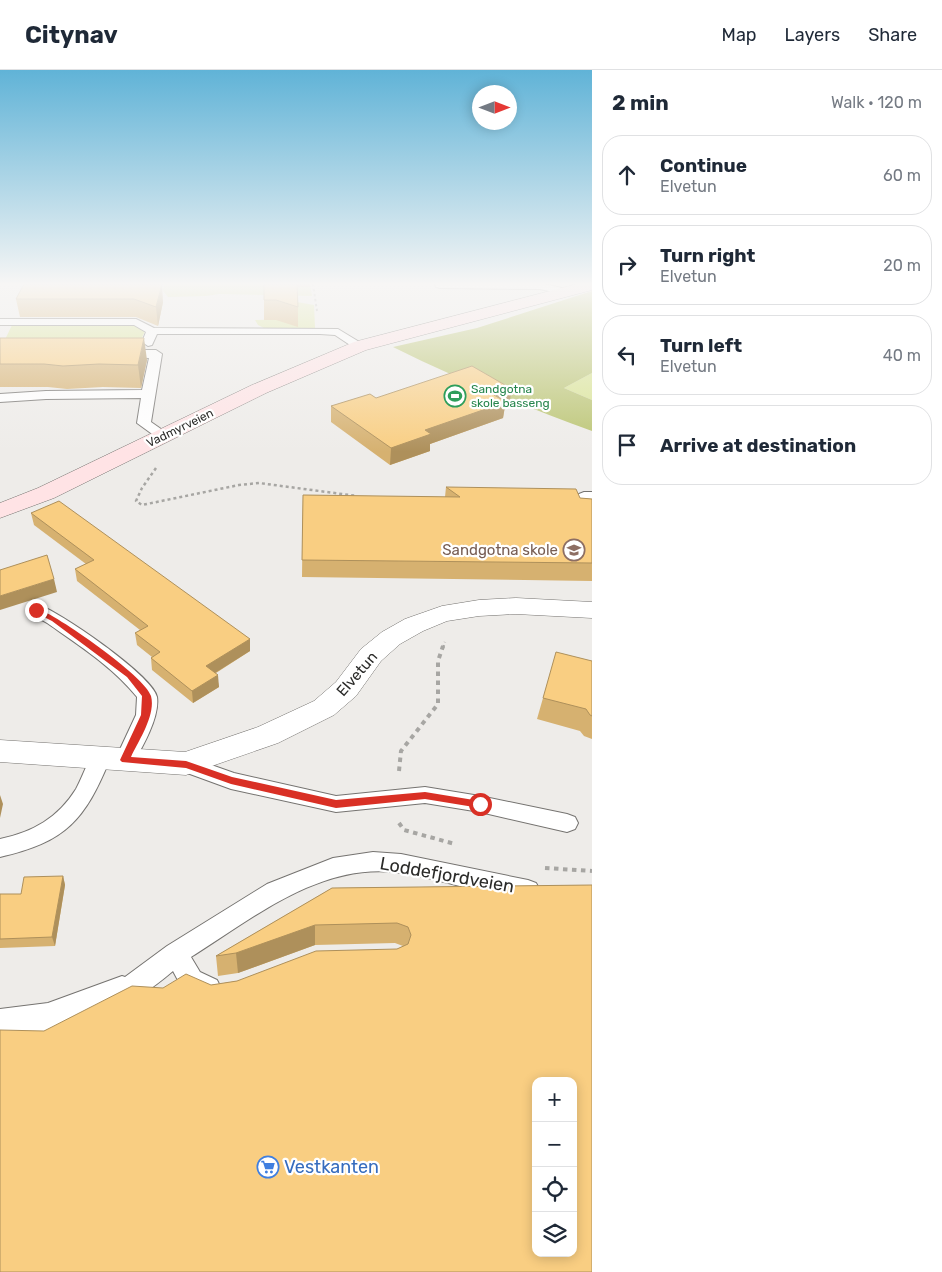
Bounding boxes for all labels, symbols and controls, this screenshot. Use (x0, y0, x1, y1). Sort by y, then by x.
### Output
text: Citynav (25, 21, 118, 49)
text: Map (722, 24, 757, 46)
text: Layers (785, 24, 840, 46)
text: Share (868, 24, 917, 46)
north arrow (472, 85, 517, 130)
text: 2 min (612, 90, 669, 115)
text: Walk · 120 m (831, 93, 922, 112)
text: Continue (660, 154, 747, 177)
icon: ahead (613, 161, 641, 189)
text: 60 m (883, 166, 921, 185)
text: Elvetun (660, 177, 717, 196)
text: Turn right (660, 244, 755, 267)
icon: right (613, 251, 641, 279)
text: 20 m (883, 256, 921, 275)
text: Elvetun (660, 267, 717, 286)
text: Turn left (660, 334, 742, 357)
icon: left (613, 341, 641, 369)
text: 40 m (883, 346, 921, 365)
text: Elvetun (660, 357, 717, 376)
place label: Sandgotna skole basseng (471, 382, 550, 410)
sports icon: Sandgotna skole basseng (443, 384, 467, 408)
street label: Vadmyrveien (144, 406, 216, 450)
icon: arrive (613, 431, 641, 459)
text: Arrive at destination (660, 434, 856, 457)
school or university icon: Sandgotna skole (562, 538, 586, 562)
place label: Sandgotna skole (442, 541, 558, 559)
route end (25, 599, 48, 622)
street label: Elvetun (333, 648, 381, 700)
route start (469, 793, 492, 816)
street label: Loddefjordveien (378, 852, 516, 898)
map controls (532, 1077, 577, 1257)
button: + (532, 1077, 577, 1122)
button: − (532, 1122, 577, 1167)
supermarket icon: Vestkanten (256, 1155, 280, 1179)
place label: Vestkanten (284, 1156, 379, 1178)
button: locate (532, 1167, 577, 1212)
button: layers (532, 1212, 577, 1257)

